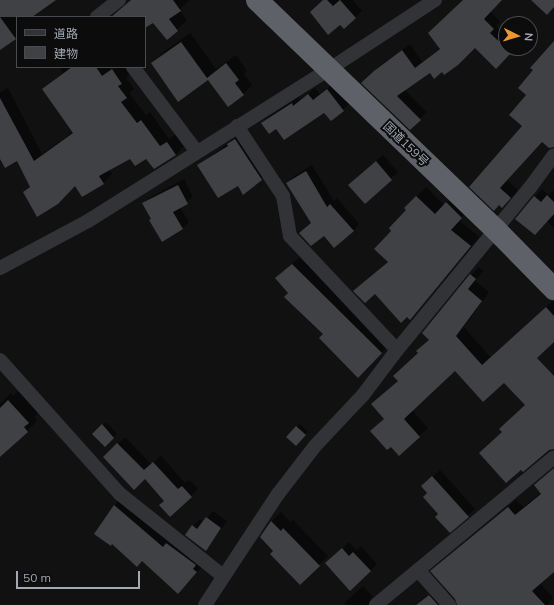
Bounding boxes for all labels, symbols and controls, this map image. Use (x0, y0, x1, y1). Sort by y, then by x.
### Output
legend (16, 16, 146, 68)
north arrow (498, 16, 538, 56)
text: 道路 (54, 26, 78, 41)
text: N (522, 32, 536, 42)
text: 建物 (54, 46, 78, 61)
street label: 国道159号 (380, 119, 432, 169)
scale bar (18, 563, 142, 589)
text: 50 m (23, 570, 51, 585)

